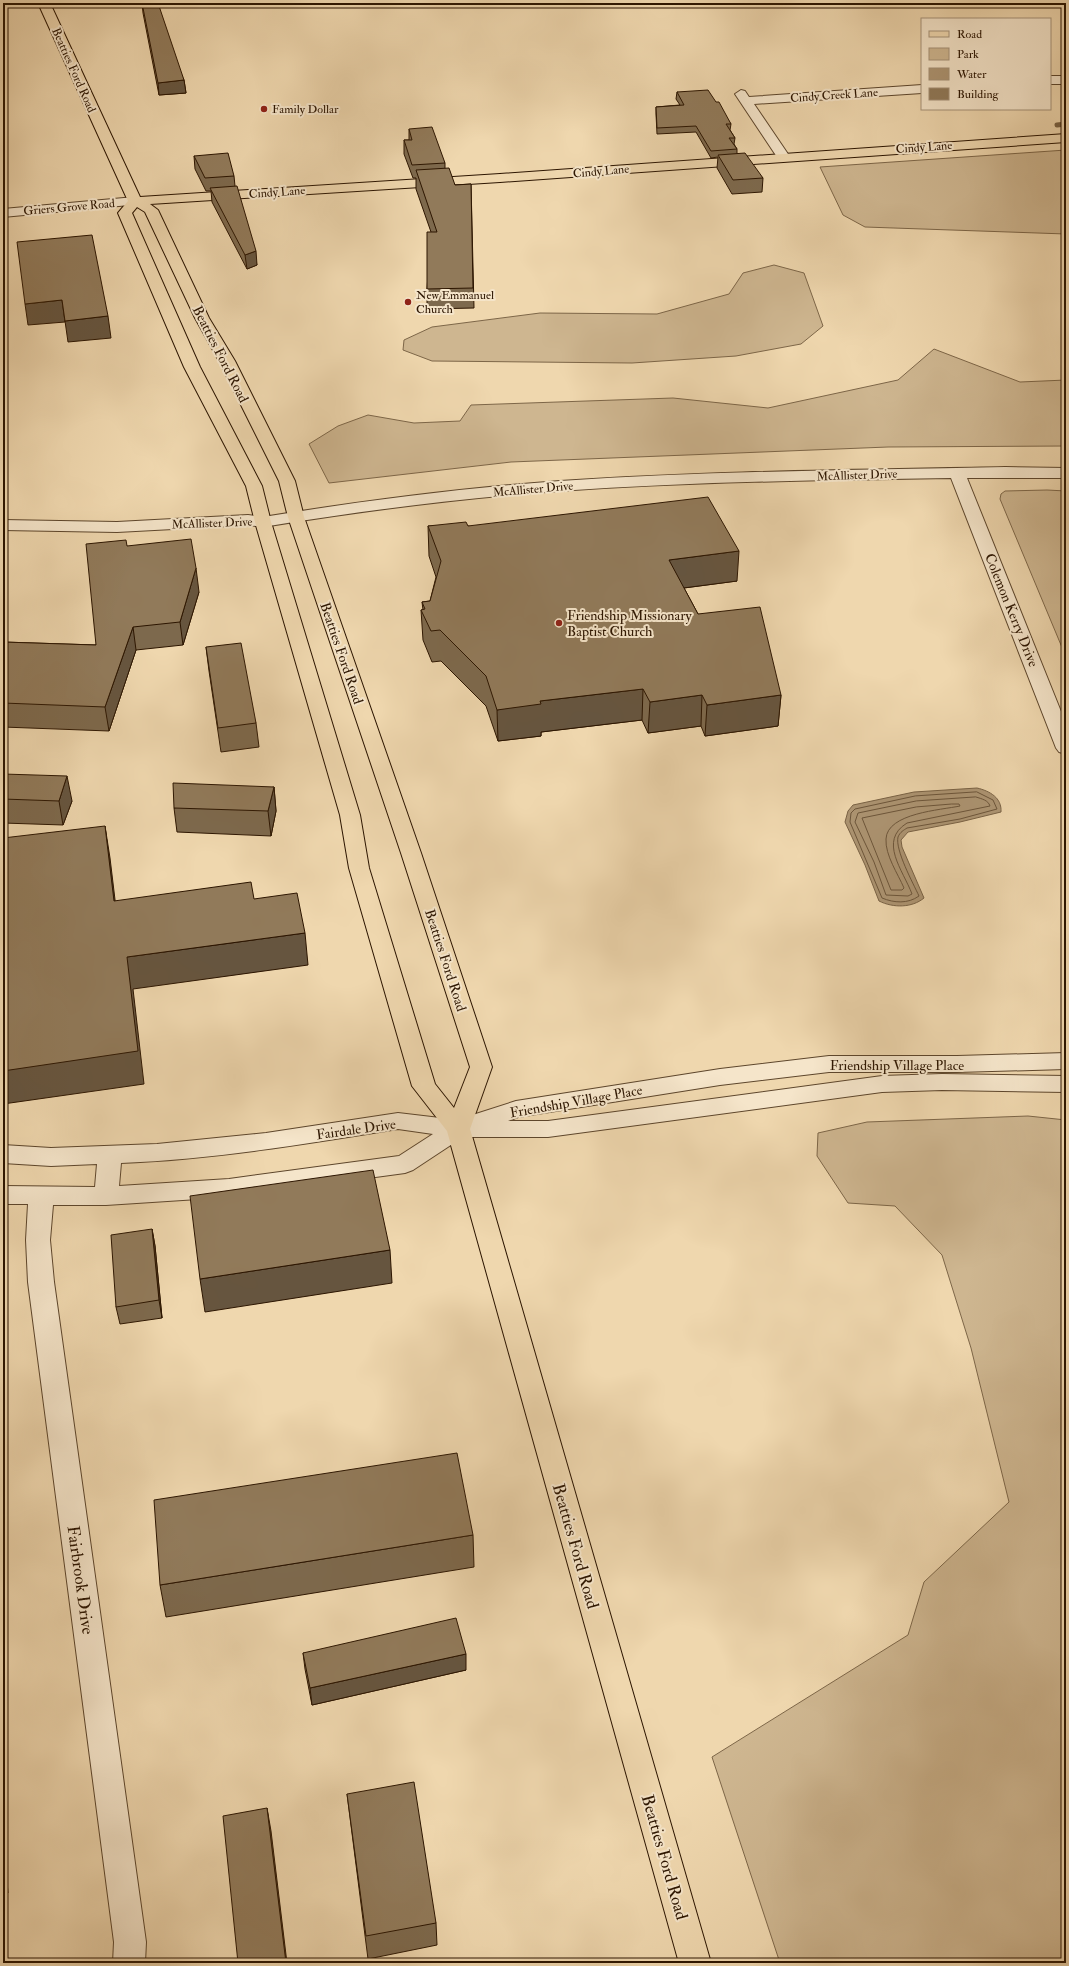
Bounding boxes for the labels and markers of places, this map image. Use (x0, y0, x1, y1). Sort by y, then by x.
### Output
place label: Family Dollar (272, 102, 339, 117)
marker: Family Dollar (259, 104, 269, 114)
place label: New Emmanuel Church (416, 288, 494, 317)
marker: New Emmanuel Church (403, 297, 413, 307)
place label: Friendship Missionary Baptist Church (567, 607, 692, 641)
marker: Friendship Missionary Baptist Church (554, 618, 564, 628)

